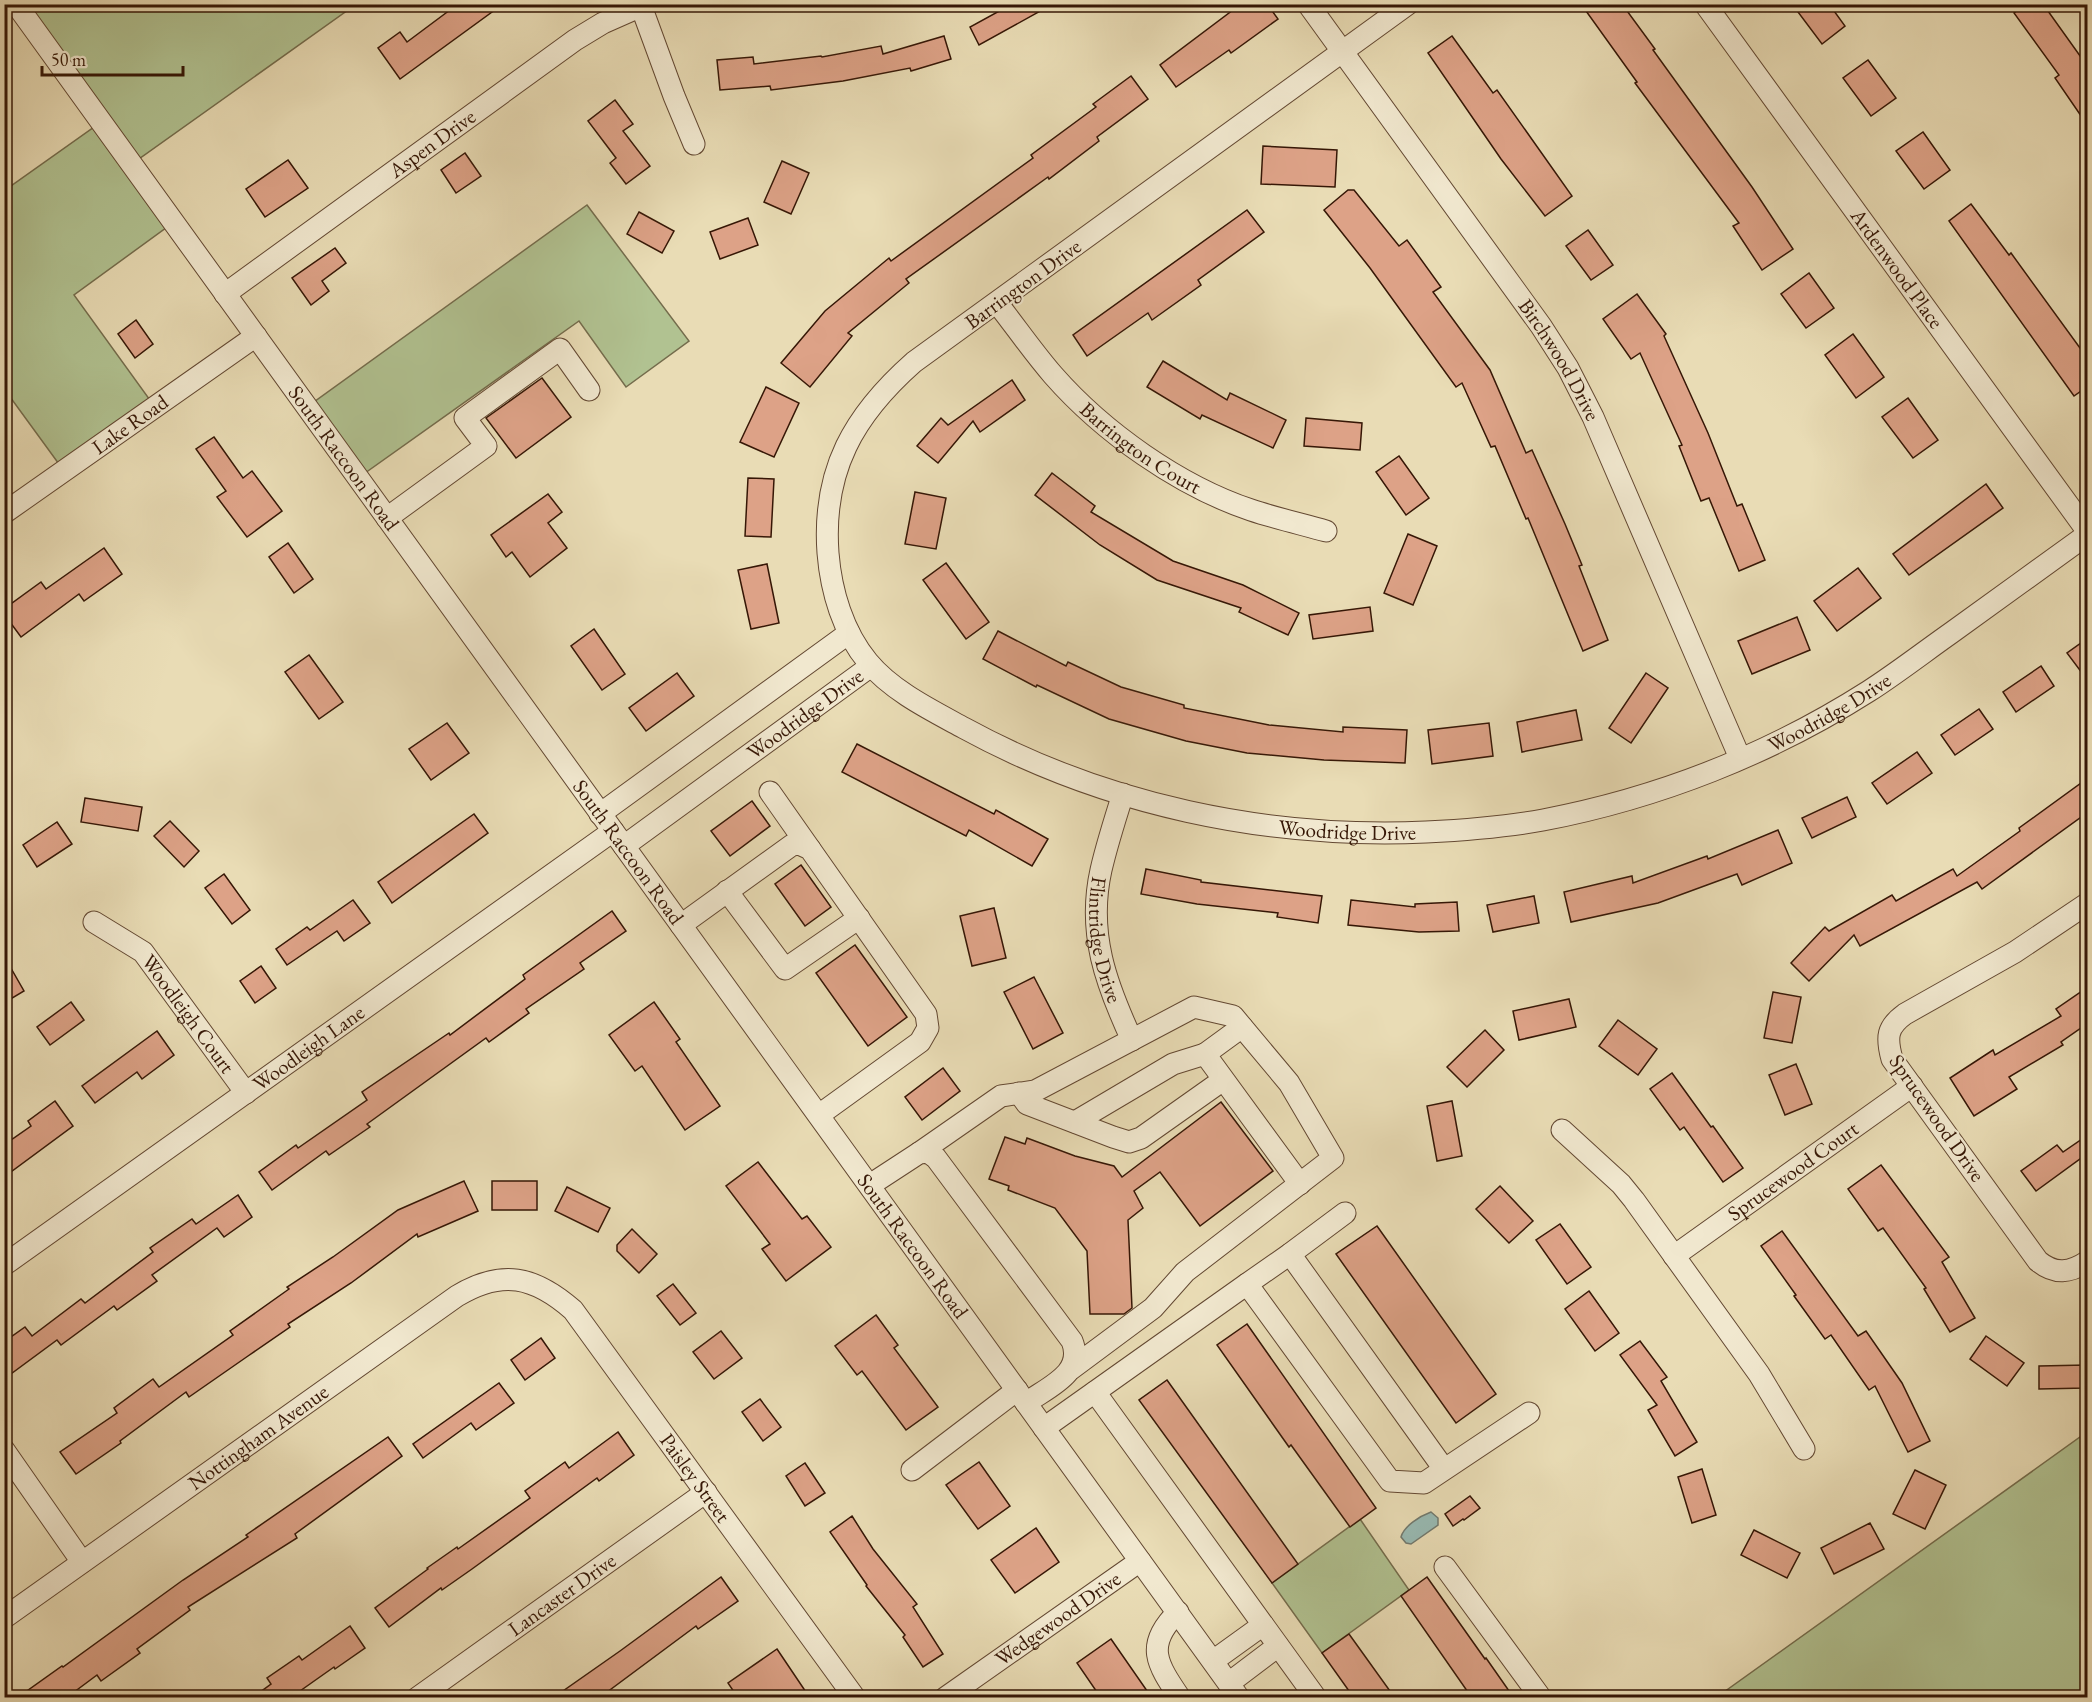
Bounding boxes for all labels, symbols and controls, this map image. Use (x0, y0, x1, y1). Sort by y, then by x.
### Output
scale bar (42, 39, 183, 77)
text: 50 m (51, 48, 86, 71)
street label: Aspen Drive (382, 103, 481, 184)
street label: Ardenwood Place (1844, 202, 1950, 334)
street label: Barrington Drive (959, 232, 1086, 335)
street label: Birchwood Drive (1513, 293, 1607, 425)
street label: South Raccoon Road (283, 380, 406, 536)
street label: Lake Road (86, 388, 173, 460)
street label: Barrington Court (1074, 396, 1206, 500)
street label: Woodridge Drive (741, 662, 868, 765)
street label: Woodridge Drive (1763, 666, 1896, 758)
street label: South Raccoon Road (567, 774, 690, 930)
street label: Woodridge Drive (1277, 813, 1416, 846)
street label: Flintridge Drive (1083, 875, 1129, 1007)
street label: Woodleigh Court (136, 949, 241, 1079)
street label: Woodleigh Lane (247, 998, 370, 1097)
street label: Sprucewood Drive (1884, 1049, 1991, 1187)
street label: Sprucewood Court (1722, 1115, 1864, 1227)
street label: South Raccoon Road (852, 1168, 975, 1324)
street label: Nottingham Avenue (183, 1378, 333, 1496)
street label: Paisley Street (654, 1428, 737, 1528)
street label: Lancaster Drive (502, 1547, 621, 1642)
street label: Wedgewood Drive (990, 1565, 1126, 1672)

